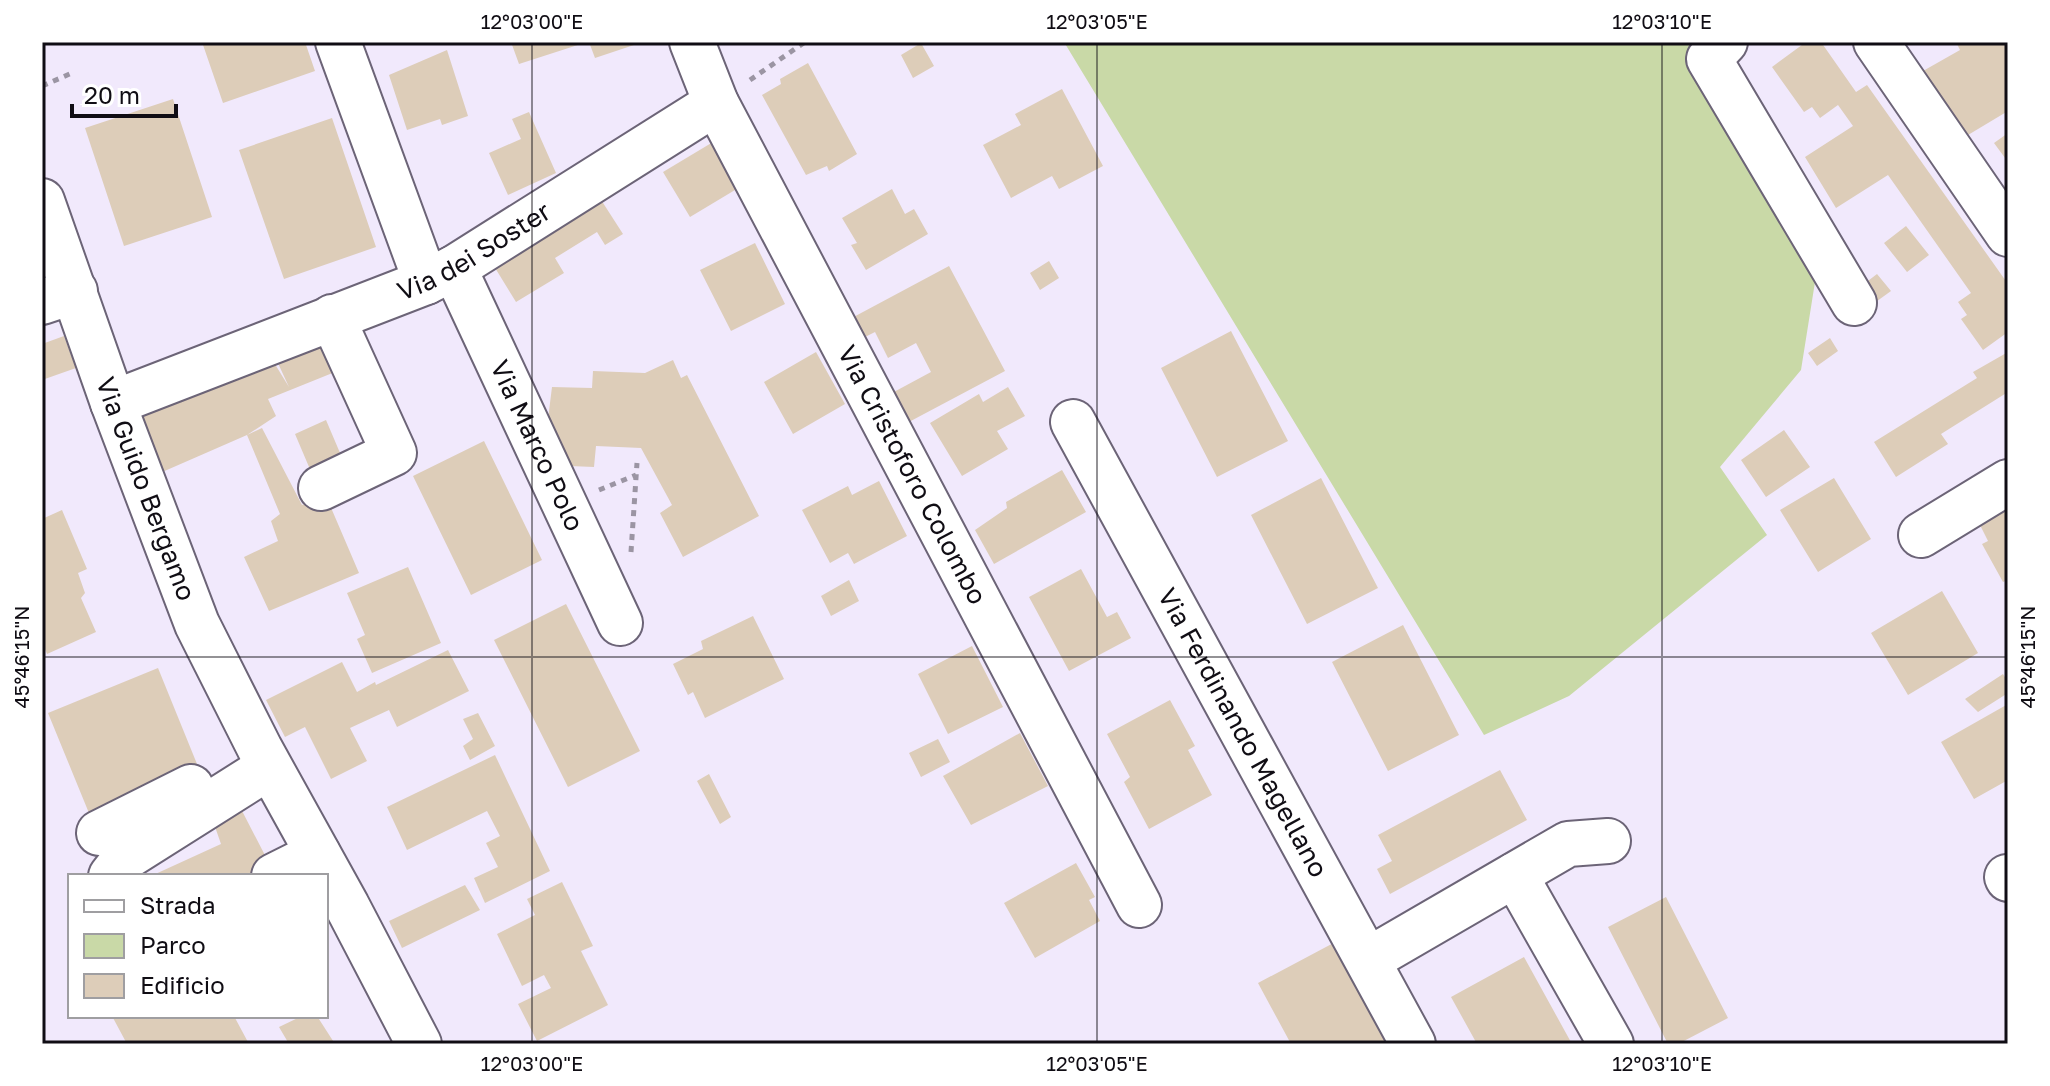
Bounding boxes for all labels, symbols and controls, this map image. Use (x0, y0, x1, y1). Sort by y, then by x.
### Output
text: 12°03'00"E (481, 9, 583, 33)
text: 12°03'05"E (1046, 9, 1148, 33)
text: 12°03'10"E (1612, 9, 1712, 33)
scale bar (72, 68, 176, 118)
text: 20 m (84, 80, 140, 109)
street label: Via dei Soster (393, 195, 556, 307)
street label: Via Cristoforo Colombo (832, 340, 994, 609)
street label: Via Marco Polo (484, 355, 591, 536)
street label: Via Guido Bergamo (90, 373, 203, 605)
street label: Via Ferdinando Magellano (1152, 582, 1335, 882)
text: 45°46'15"N (9, 606, 33, 708)
text: 45°46'15"N (2015, 606, 2039, 708)
legend (68, 874, 328, 1018)
text: Strada (140, 890, 215, 919)
text: Parco (140, 930, 206, 959)
text: Edificio (140, 970, 225, 999)
text: 12°03'00"E (481, 1051, 583, 1075)
text: 12°03'05"E (1046, 1051, 1148, 1075)
text: 12°03'10"E (1612, 1051, 1712, 1075)

